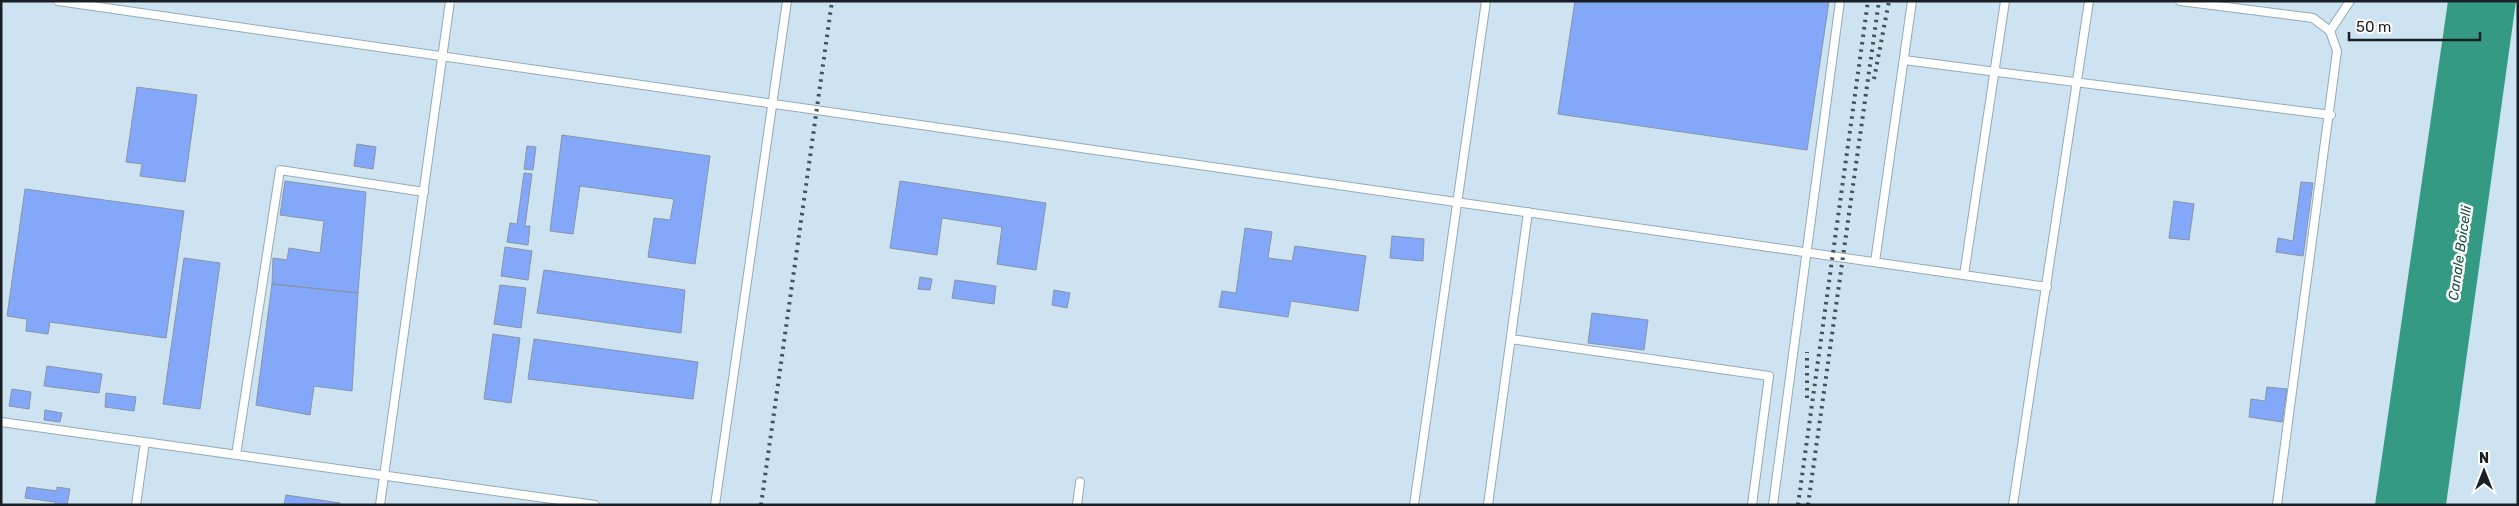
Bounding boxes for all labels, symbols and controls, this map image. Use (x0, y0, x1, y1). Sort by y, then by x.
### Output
scale bar (2349, 10, 2480, 42)
text: 50 m (2356, 18, 2391, 36)
water label: Canale Boicelli (2445, 204, 2475, 301)
north arrow (2459, 446, 2509, 496)
text: N (2479, 450, 2489, 467)

